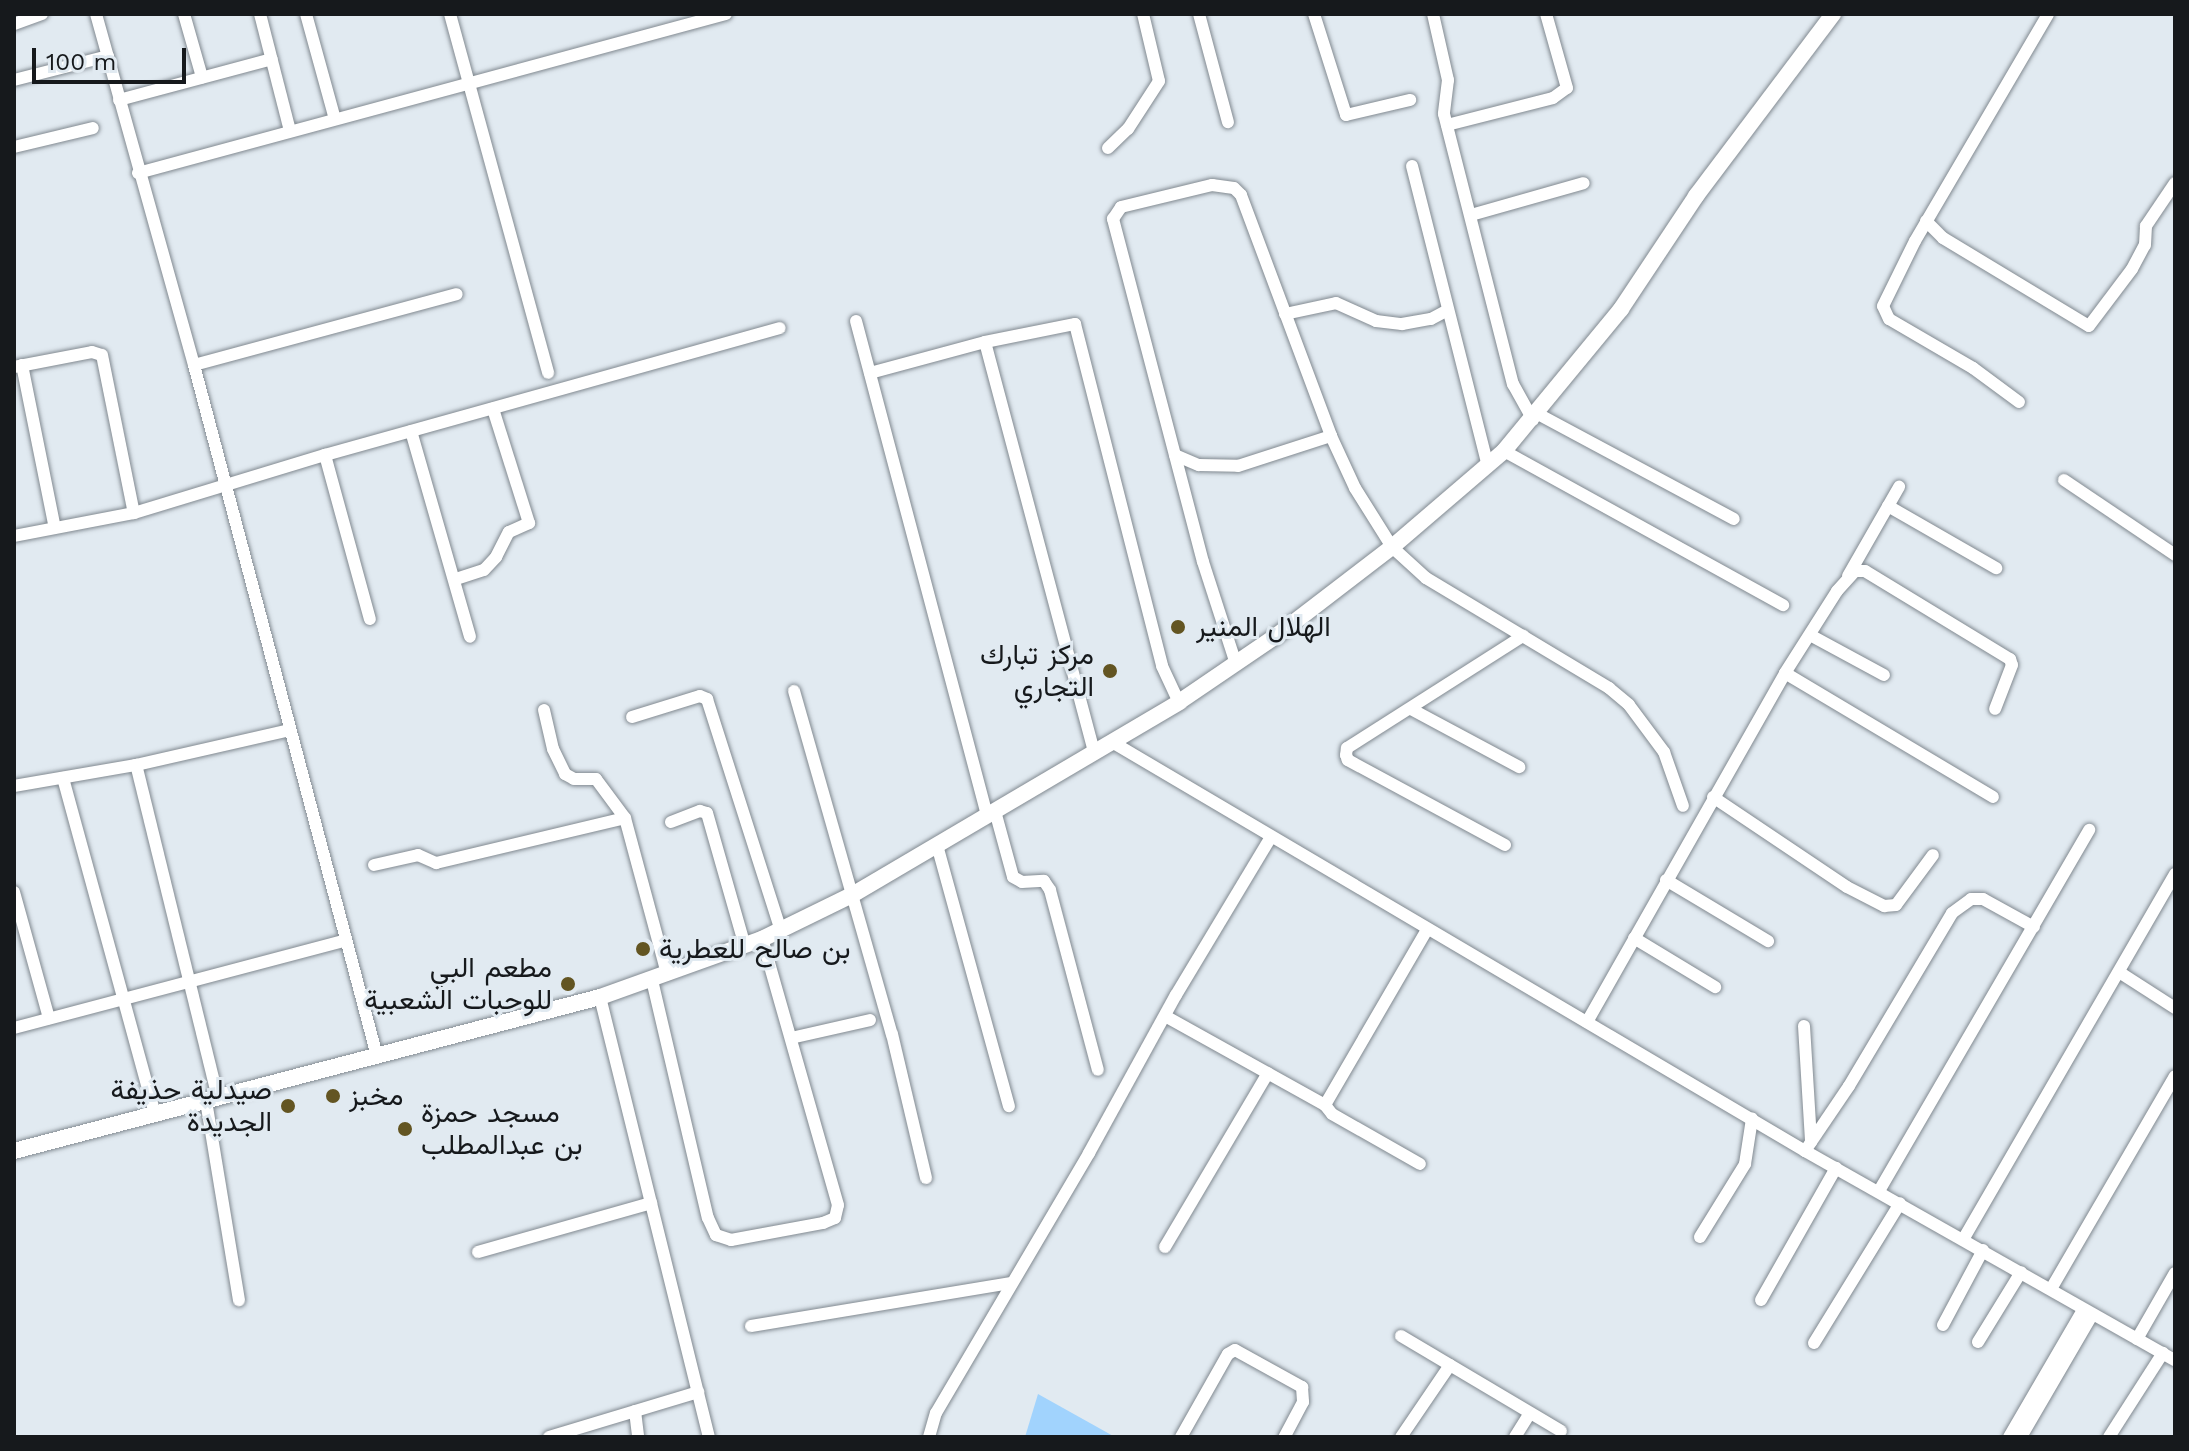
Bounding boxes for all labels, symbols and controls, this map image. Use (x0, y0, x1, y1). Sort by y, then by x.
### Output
scale bar (36, 32, 190, 82)
text: 100 m (46, 48, 116, 76)
place label: الهلال المنير (1196, 610, 1331, 644)
marker: الهلال المنير (1167, 616, 1189, 638)
place label: مركز تبارك التجاري (980, 638, 1094, 704)
marker: مركز تبارك التجاري (1101, 662, 1119, 680)
place label: بن صالح للعطرية (659, 932, 851, 966)
marker: بن صالح للعطرية (634, 940, 652, 958)
place label: مطعم البي للوحبات الشعبية (364, 951, 552, 1017)
marker: مطعم البي للوحبات الشعبية (559, 975, 577, 993)
place label: صيدلية حذيفة الجديدة (110, 1073, 272, 1139)
place label: مخبز (349, 1079, 404, 1113)
marker: مخبز (324, 1087, 342, 1105)
place label: مسجد حمزة بن عبدالمطلب (421, 1096, 583, 1162)
marker: صيدلية حذيفة الجديدة (279, 1097, 297, 1115)
marker: مسجد حمزة بن عبدالمطلب (396, 1120, 414, 1138)

